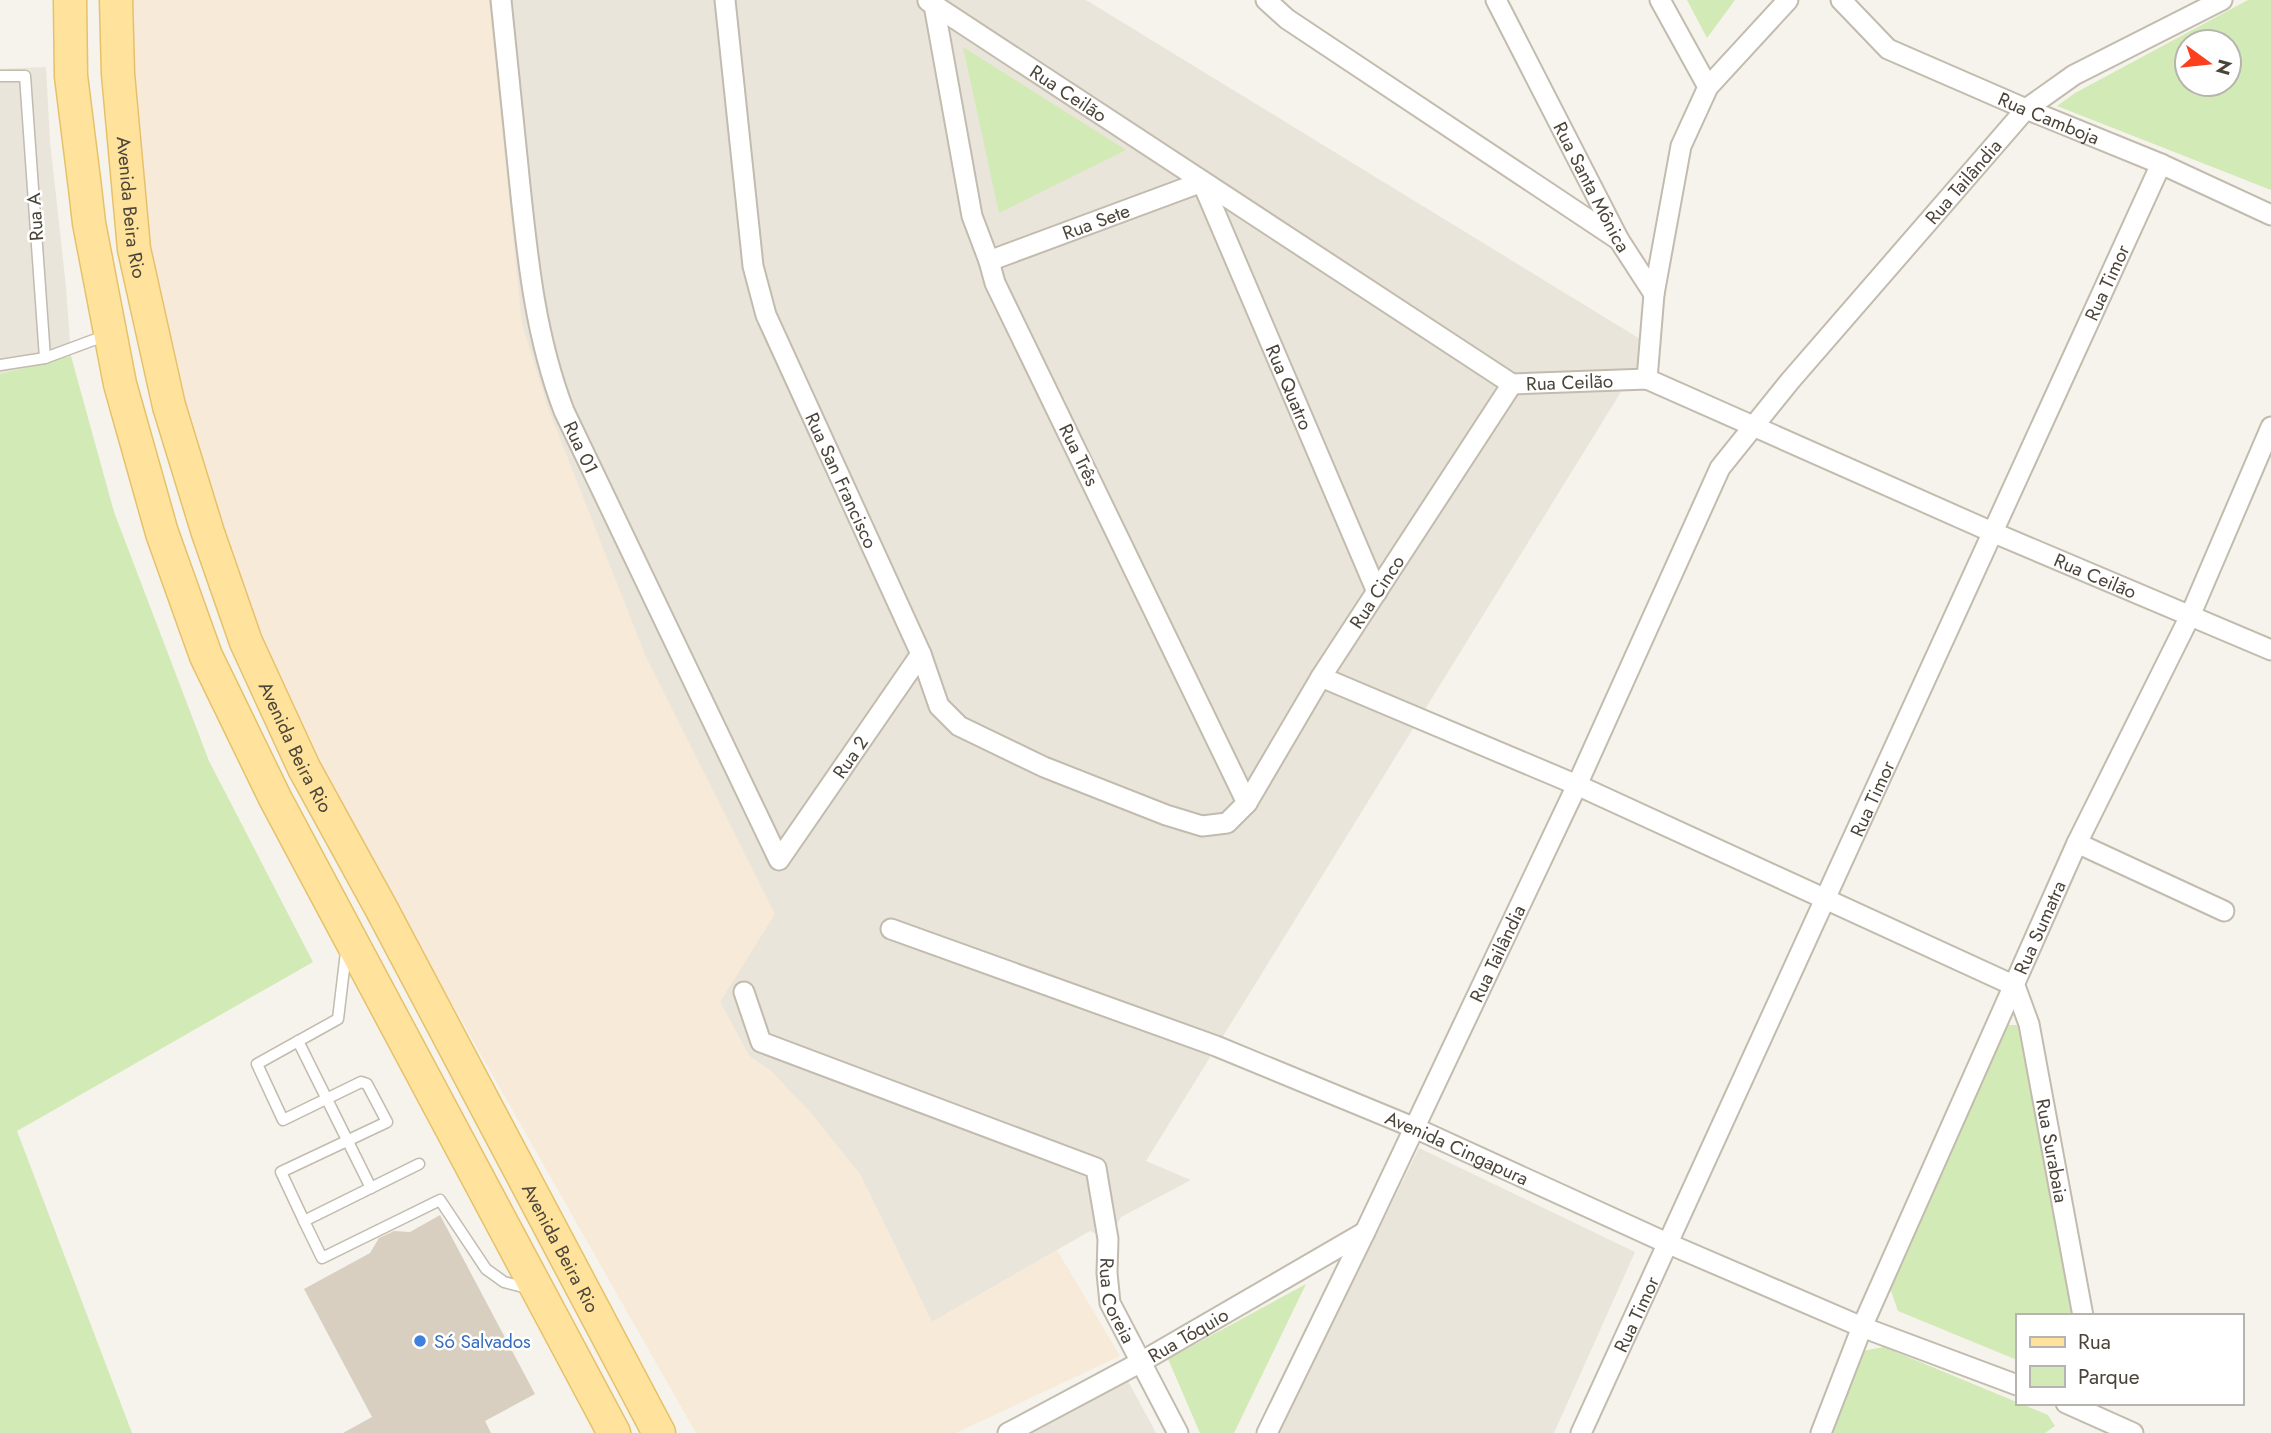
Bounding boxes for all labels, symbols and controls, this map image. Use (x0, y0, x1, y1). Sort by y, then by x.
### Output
north arrow (2173, 28, 2243, 98)
text: N (2209, 56, 2239, 78)
street label: Rua Ceilão (1025, 58, 1112, 128)
street label: Rua Camboja (1994, 85, 2104, 151)
street label: Rua Santa Mônica (1547, 117, 1637, 257)
street label: Rua Tailândia (1919, 133, 2008, 230)
street label: Avenida Beira Rio (110, 135, 154, 281)
street label: Rua A (20, 192, 50, 242)
street label: Rua Sete (1058, 196, 1134, 246)
street label: Rua Timor (2078, 240, 2136, 325)
street label: Rua Quatro (1259, 340, 1320, 434)
street label: Rua Ceilão (1526, 367, 1614, 397)
street label: Rua San Francisco (799, 408, 884, 553)
street label: Rua 01 (557, 416, 605, 478)
street label: Rua Três (1052, 419, 1106, 491)
street label: Rua Ceilão (2050, 546, 2141, 605)
street label: Rua Cinco (1343, 550, 1411, 634)
street label: Avenida Beira Rio (252, 677, 339, 817)
street label: Rua 2 (826, 730, 874, 784)
street label: Rua Timor (1843, 756, 1901, 841)
street label: Rua Sumatra (2007, 876, 2072, 979)
street label: Rua Tailândia (1462, 900, 1532, 1007)
street label: Rua Surabaia (2030, 1096, 2075, 1205)
street label: Avenida Cingapura (1381, 1104, 1533, 1192)
street label: Avenida Beira Rio (516, 1178, 606, 1317)
street label: Rua Coreia (1093, 1257, 1142, 1348)
street label: Rua Timor (1607, 1271, 1666, 1357)
street label: Rua Tóquio (1143, 1301, 1233, 1369)
legend (2016, 1314, 2243, 1405)
text: Rua (2078, 1327, 2111, 1357)
place label: Só Salvados (434, 1328, 531, 1355)
marker: Só Salvados (412, 1333, 428, 1349)
text: Parque (2078, 1362, 2140, 1392)

